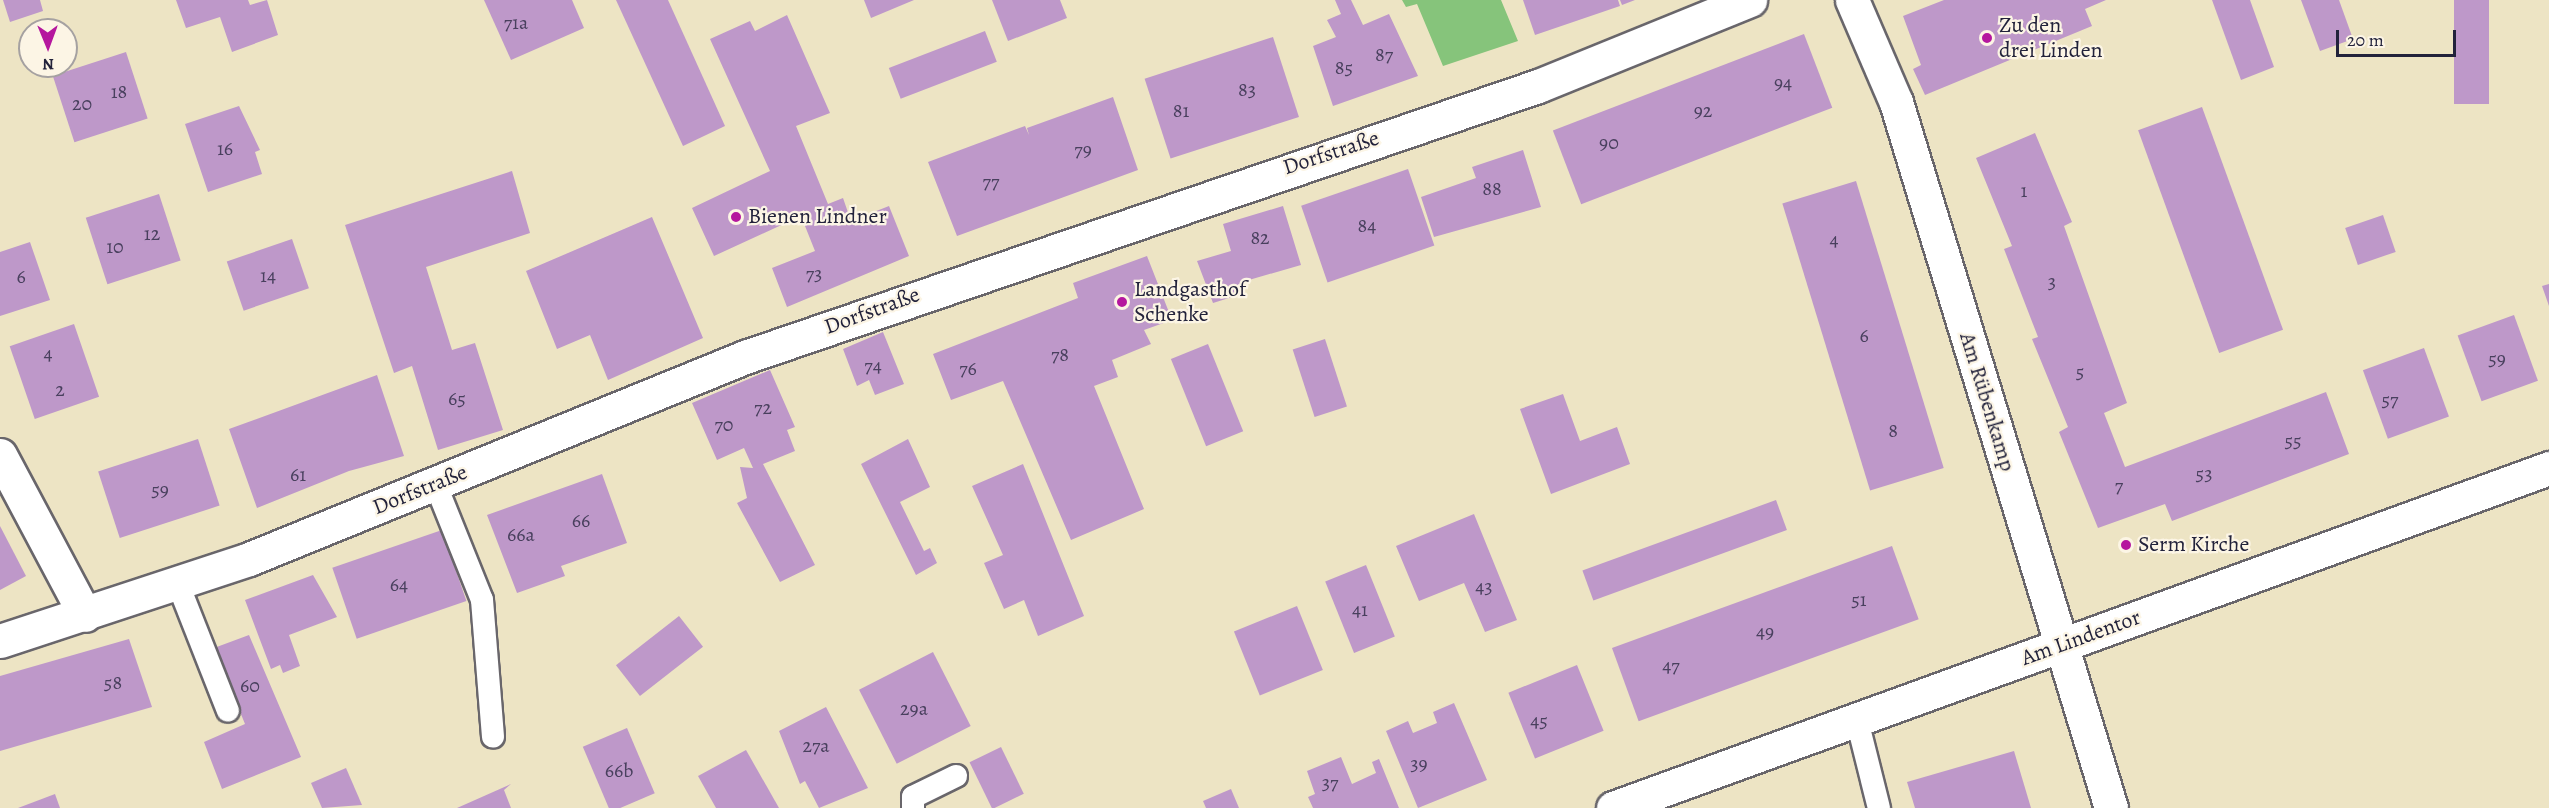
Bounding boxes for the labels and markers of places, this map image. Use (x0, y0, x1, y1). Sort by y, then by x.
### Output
place label: Zu den drei Linden (1999, 12, 2103, 63)
marker: Zu den drei Linden (1980, 31, 1994, 45)
place label: Bienen Lindner (748, 204, 887, 230)
marker: Bienen Lindner (729, 210, 743, 224)
place label: Landgasthof Schenke (1134, 276, 1246, 328)
marker: Landgasthof Schenke (1115, 295, 1129, 309)
place label: Serm Kirche (2138, 532, 2249, 558)
marker: Serm Kirche (2119, 538, 2133, 552)

